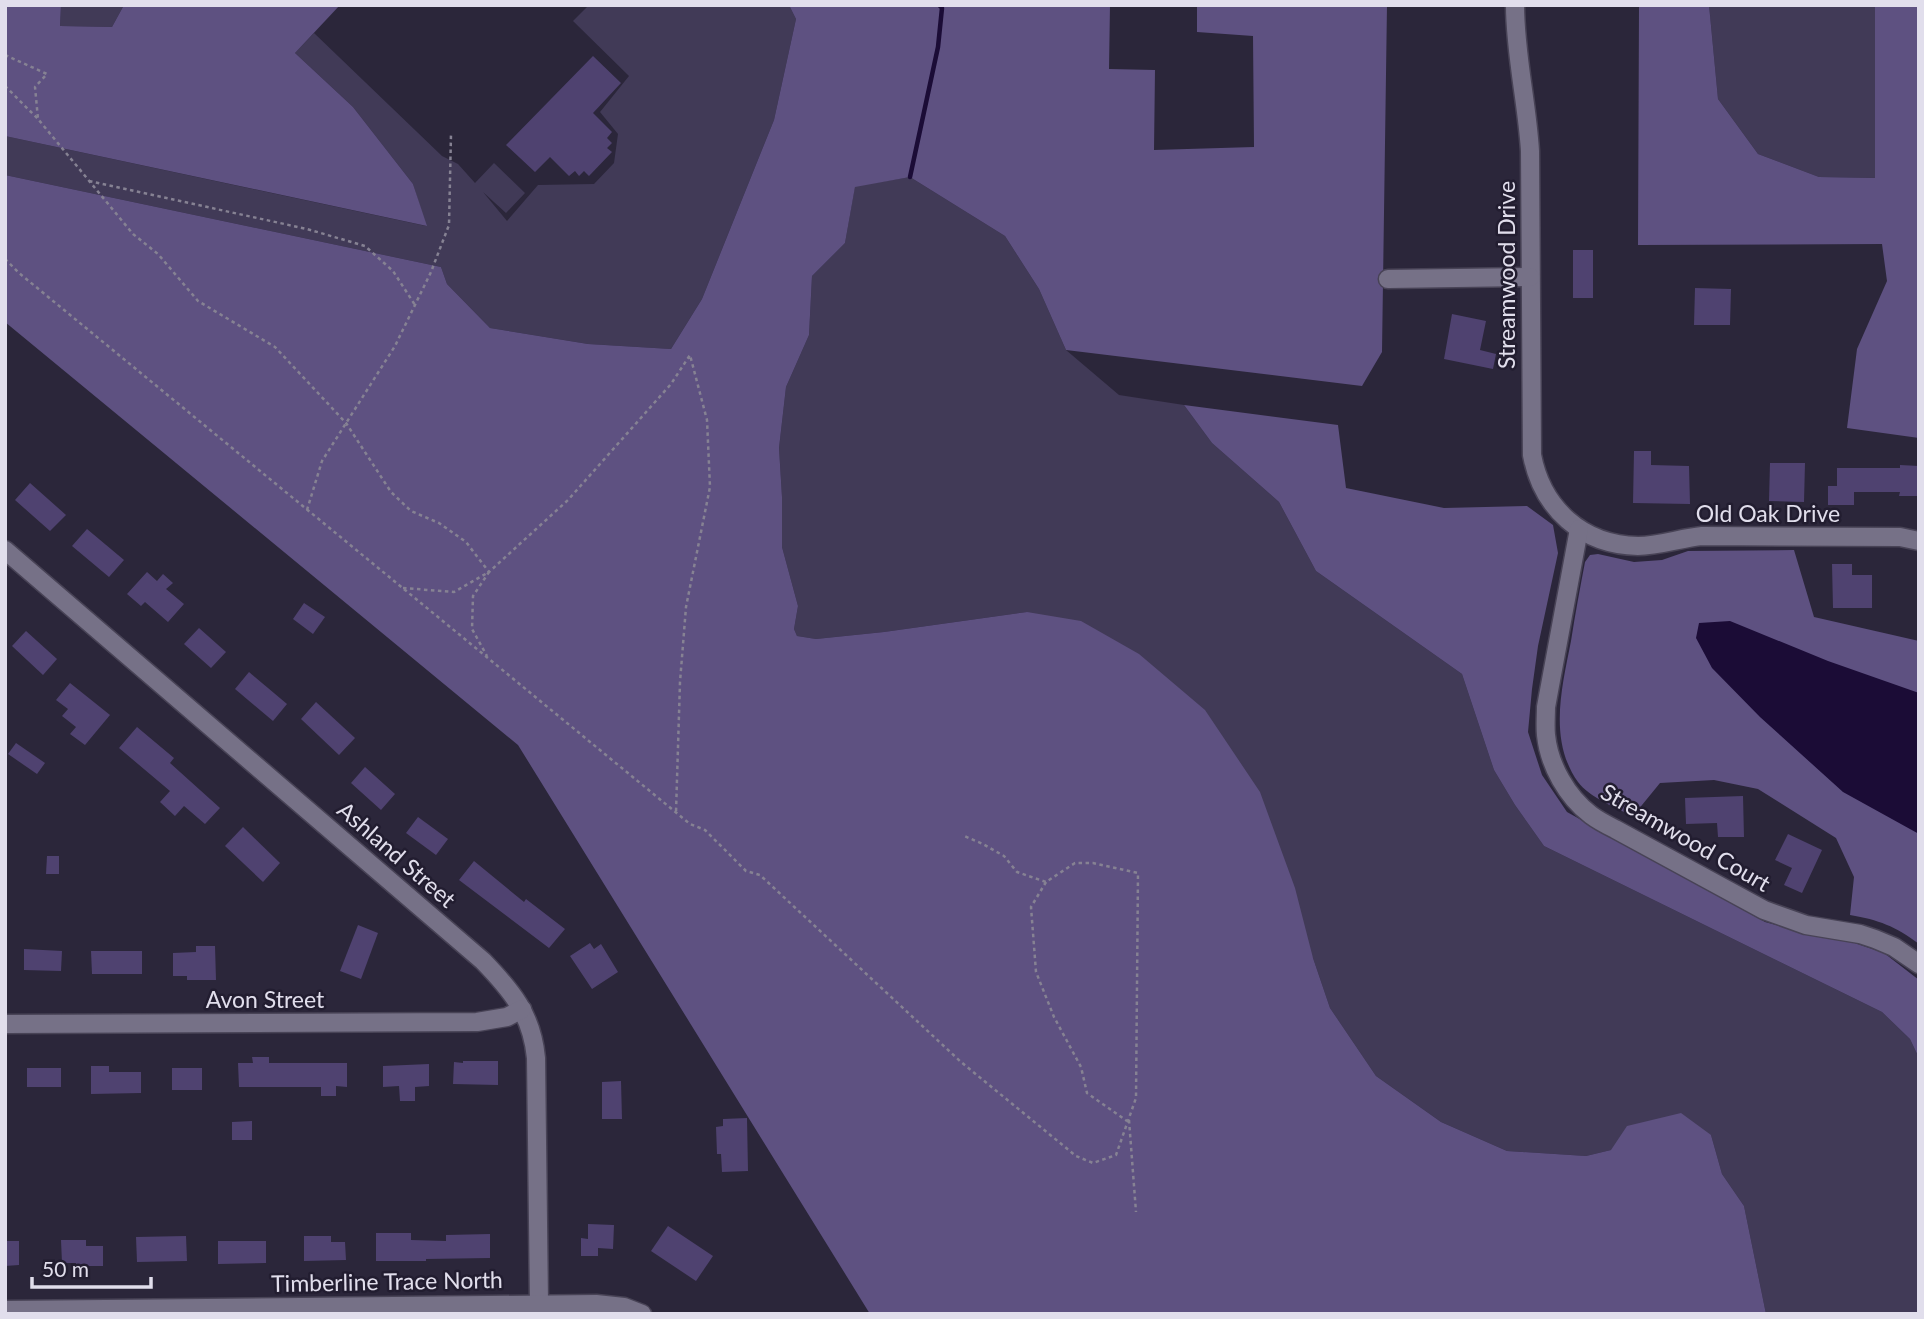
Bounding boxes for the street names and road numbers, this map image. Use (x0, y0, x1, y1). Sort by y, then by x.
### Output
street label: Streamwood Drive (1492, 181, 1520, 369)
street label: Old Oak Drive (1696, 499, 1840, 527)
street label: Streamwood Court (1596, 777, 1776, 897)
street label: Ashland Street (332, 795, 462, 913)
street label: Avon Street (206, 985, 325, 1013)
street label: Timberline Trace North (271, 1265, 503, 1297)

